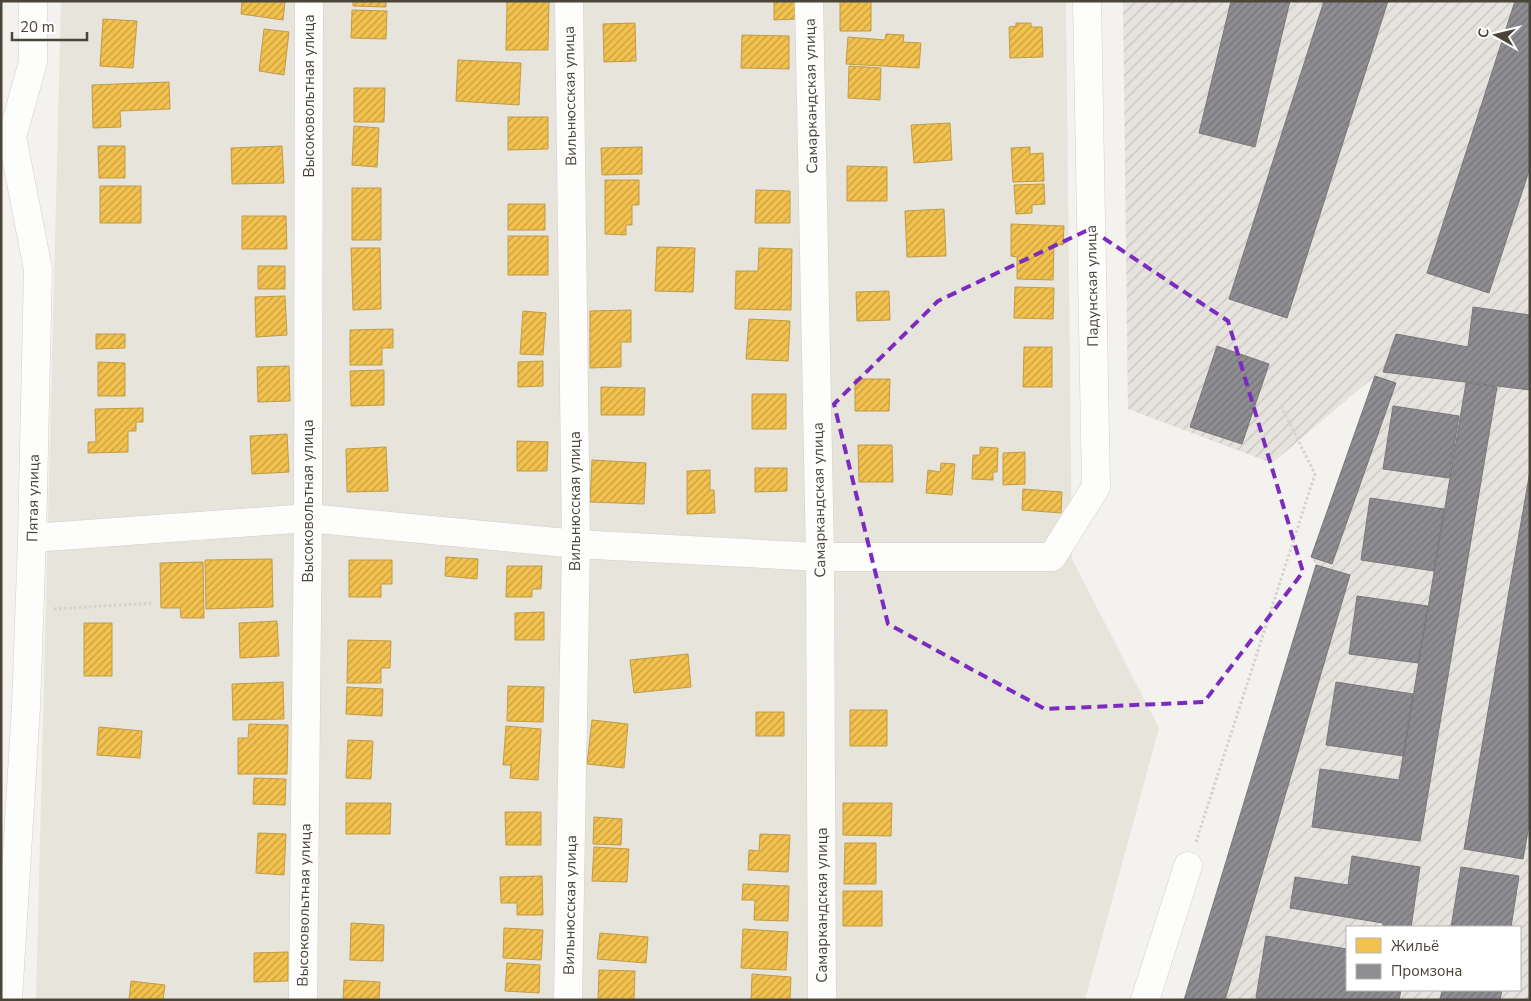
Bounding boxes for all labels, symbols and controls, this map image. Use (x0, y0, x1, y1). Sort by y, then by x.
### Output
scale bar (12, 10, 88, 42)
north arrow (1471, 10, 1521, 60)
street label: Высоковольтная улица (299, 14, 319, 178)
text: 20 m (20, 17, 55, 37)
street label: Самаркандская улица (800, 18, 822, 174)
street label: Вильнюсская улица (559, 26, 581, 166)
text: С (1474, 27, 1494, 39)
street label: Падунская улица (1081, 225, 1103, 347)
street label: Высоковольтная улица (298, 419, 318, 583)
street label: Самаркандская улица (808, 422, 830, 578)
street label: Вильнюсская улица (565, 431, 585, 571)
street label: Пятая улица (22, 454, 44, 542)
street label: Высоковольтная улица (293, 823, 315, 987)
street label: Самаркандская улица (812, 827, 832, 983)
street label: Вильнюсская улица (559, 835, 581, 975)
legend (1346, 926, 1521, 991)
text: Жильё (1391, 936, 1439, 956)
text: Промзона (1391, 961, 1462, 981)

